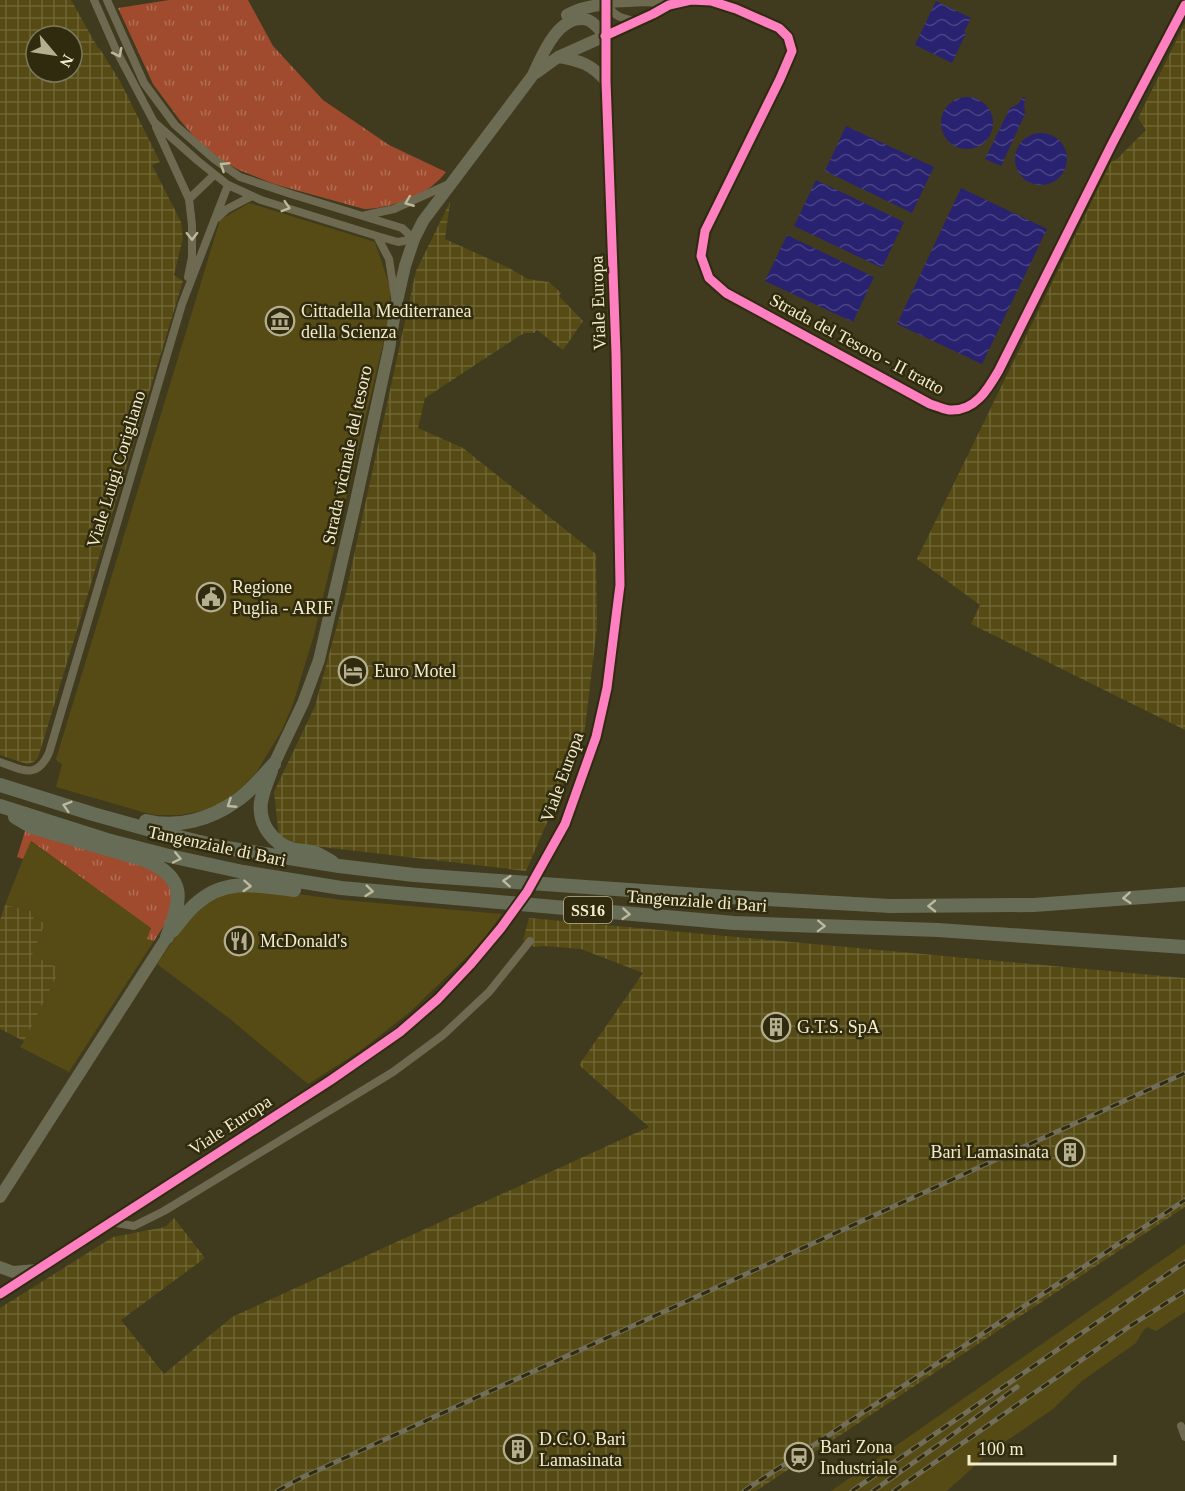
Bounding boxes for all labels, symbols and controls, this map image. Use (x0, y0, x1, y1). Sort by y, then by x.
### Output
north arrow (24, 24, 84, 84)
one-way arrow (111, 47, 122, 58)
text: N (56, 52, 77, 71)
one-way arrow (220, 163, 231, 174)
one-way arrow (405, 195, 416, 207)
one-way arrow (280, 200, 291, 212)
one-way arrow (186, 231, 198, 240)
street label: Viale Europa (586, 255, 610, 351)
street label: Strada del Tesoro - II tratto (766, 289, 948, 399)
place label: Cittadella Mediterranea della Scienza (301, 301, 471, 342)
museum icon: Cittadella Mediterranea della Scienza (264, 305, 296, 337)
street label: Strada vicinale del tesoro (318, 364, 376, 546)
street label: Viale Luigi Corigliano (83, 388, 149, 550)
place label: Regione Puglia - ARIF (232, 577, 333, 618)
public building icon: Regione Puglia - ARIF (195, 581, 227, 613)
hotel icon: Euro Motel (337, 655, 369, 687)
place label: Euro Motel (374, 661, 457, 681)
street label: Viale Europa (536, 729, 588, 825)
one-way arrow (227, 797, 238, 808)
one-way arrow (62, 801, 73, 814)
street label: Tangenziale di Bari (146, 822, 288, 870)
one-way arrow (172, 851, 182, 864)
one-way arrow (502, 875, 511, 888)
one-way arrow (242, 879, 251, 892)
one-way arrow (365, 884, 374, 897)
street label: Tangenziale di Bari (626, 886, 768, 916)
one-way arrow (1122, 892, 1131, 905)
road number: SS16 (564, 897, 612, 923)
one-way arrow (927, 900, 936, 912)
one-way arrow (622, 907, 631, 920)
one-way arrow (816, 920, 825, 933)
restaurant icon: McDonald's (223, 925, 255, 957)
place label: McDonald's (260, 931, 347, 951)
building icon: G.T.S. SpA (760, 1011, 792, 1043)
place label: G.T.S. SpA (797, 1017, 880, 1037)
street label: Viale Europa (185, 1091, 275, 1159)
building icon: Bari Lamasinata (1054, 1136, 1086, 1168)
place label: Bari Lamasinata (931, 1142, 1049, 1162)
scale bar (969, 1428, 1114, 1466)
place label: D.C.O. Bari Lamasinata (539, 1429, 626, 1470)
building icon: D.C.O. Bari Lamasinata (502, 1433, 534, 1465)
place label: Bari Zona Industriale (820, 1437, 897, 1478)
text: 100 m (978, 1439, 1024, 1459)
station icon: Bari Zona Industriale (783, 1441, 815, 1473)

